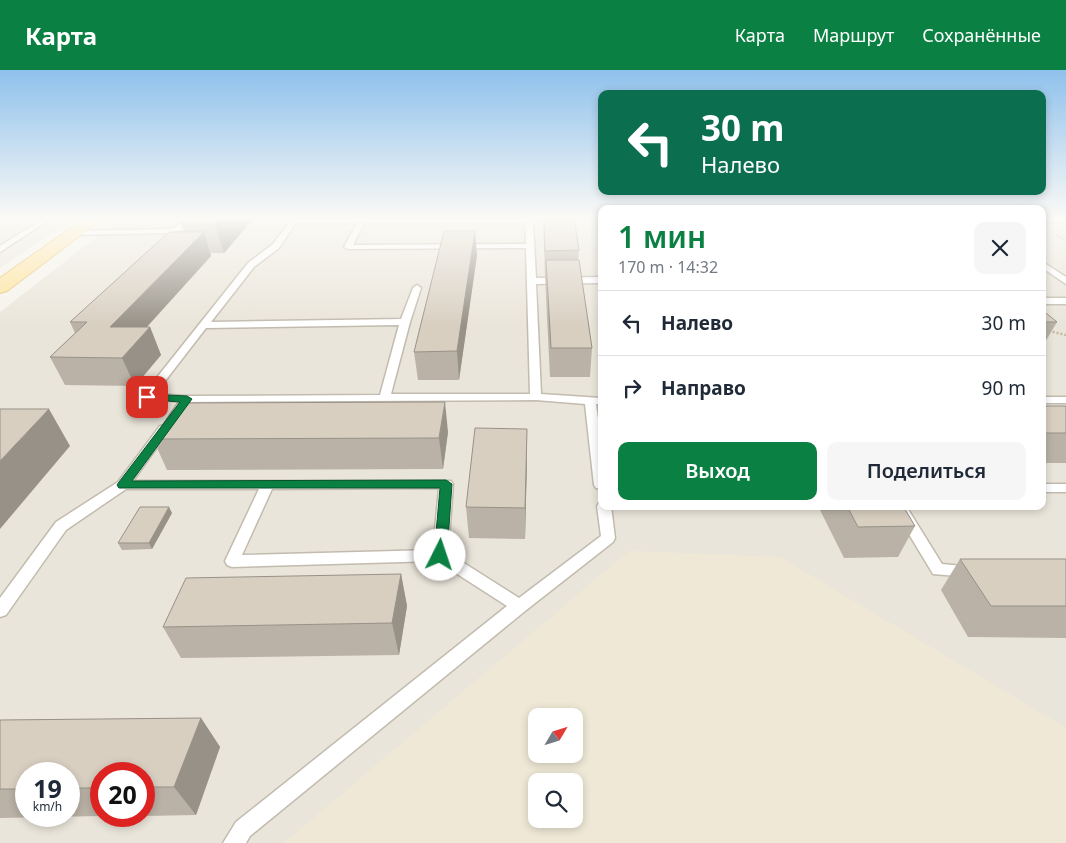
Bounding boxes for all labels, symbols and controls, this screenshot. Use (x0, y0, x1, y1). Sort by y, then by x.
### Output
text: Карта (25, 19, 97, 52)
text: Карта (735, 23, 785, 47)
text: Маршрут (813, 23, 894, 47)
text: Сохранённые (922, 23, 1041, 47)
text: 30 m (701, 104, 784, 151)
icon: left (618, 110, 683, 175)
text: Налево (701, 149, 780, 179)
text: 1 мин (618, 216, 706, 257)
button: close (974, 222, 1026, 274)
text: 170 m · 14:32 (618, 256, 718, 278)
icon: left (618, 309, 646, 337)
text: Налево (661, 310, 733, 336)
text: 30 m (982, 310, 1026, 336)
icon: right (618, 374, 646, 402)
text: Направо (661, 375, 746, 401)
text: 90 m (982, 375, 1026, 401)
pin (126, 376, 168, 418)
icon: arrive (133, 383, 161, 411)
button: Выход (618, 442, 817, 500)
button: Поделиться (827, 442, 1026, 500)
position arrow (413, 528, 465, 580)
north arrow (528, 708, 582, 762)
map controls (528, 708, 583, 828)
speed limit sign: 20 (90, 762, 155, 827)
text: 19 (33, 771, 62, 805)
button: search (528, 773, 583, 828)
text: km/h (33, 798, 62, 815)

